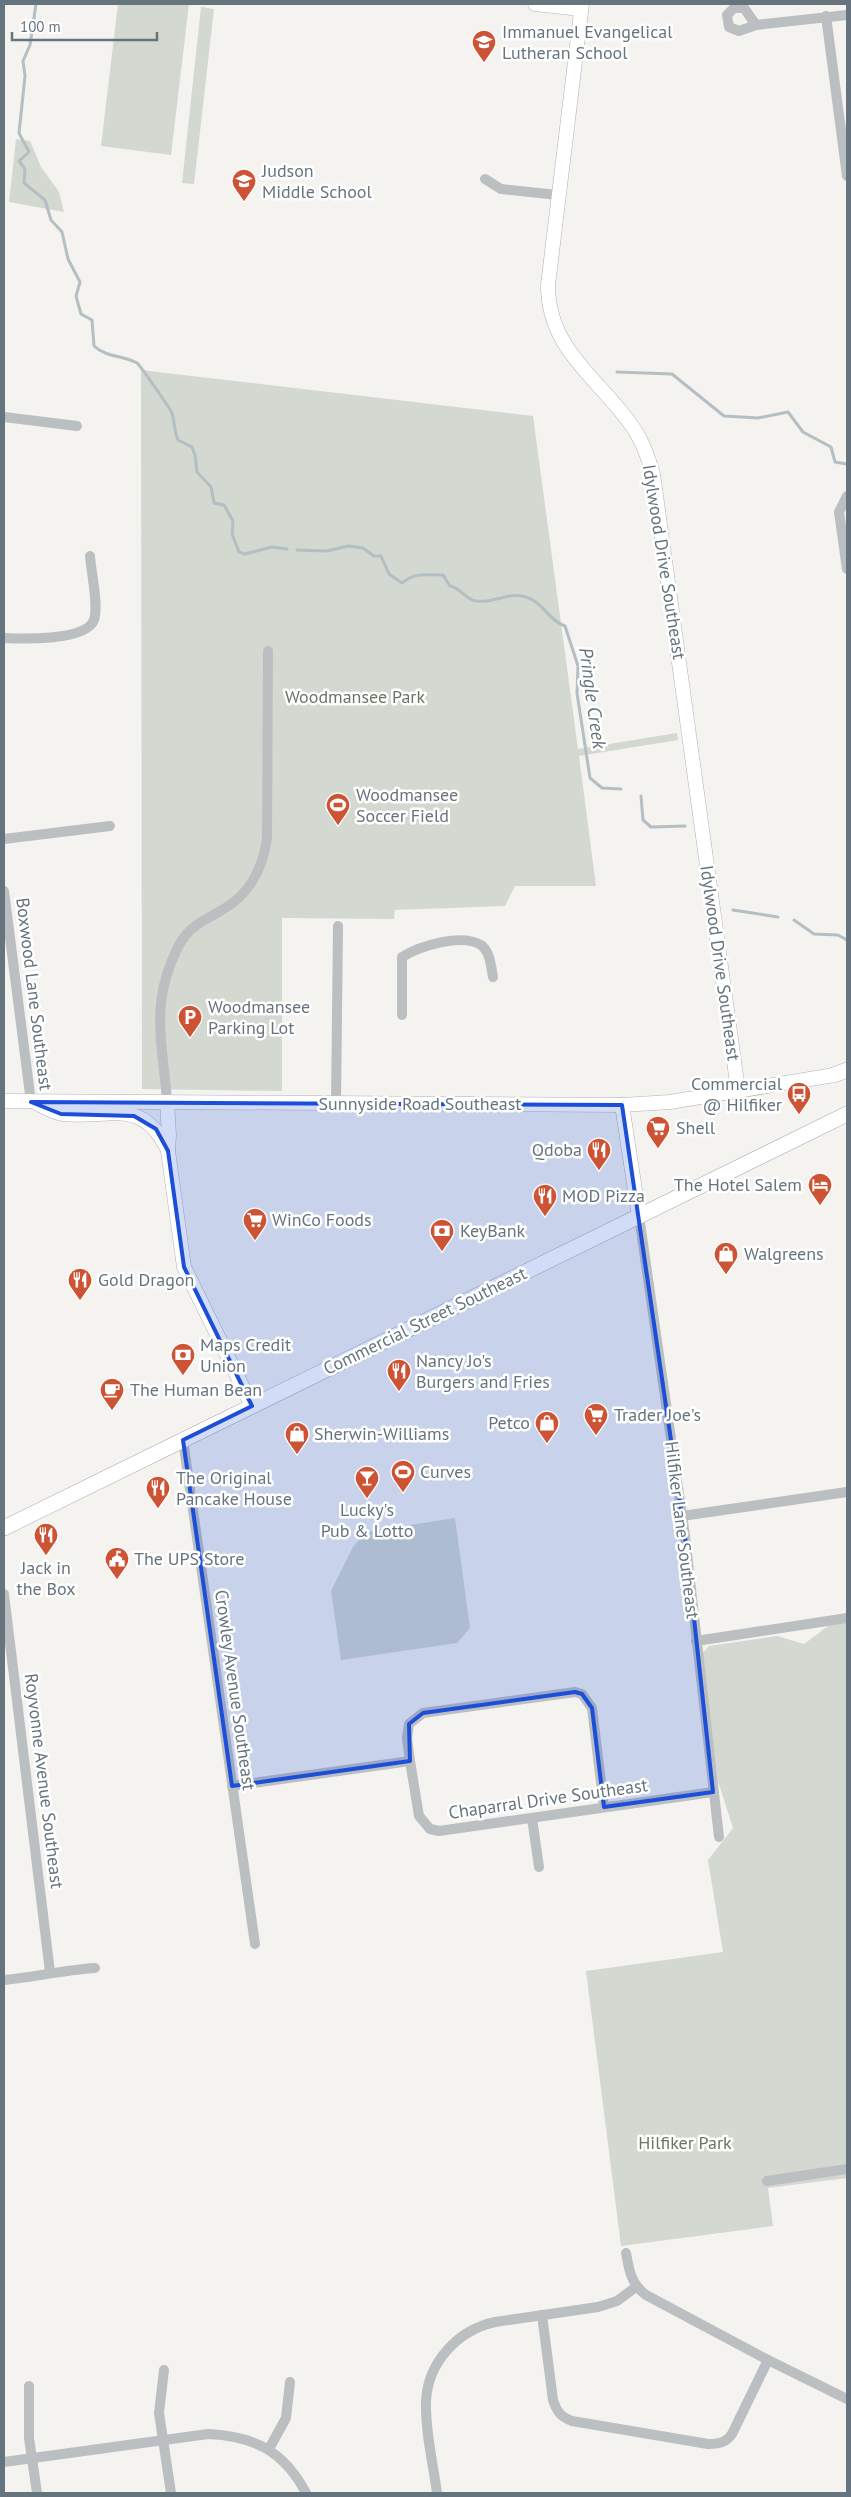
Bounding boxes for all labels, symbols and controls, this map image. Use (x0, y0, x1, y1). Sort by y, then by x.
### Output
scale bar (12, 10, 158, 42)
text: 100 m (20, 17, 61, 36)
place label: Immanuel Evangelical Lutheran School (502, 20, 673, 64)
school or university icon: Immanuel Evangelical Lutheran School (471, 29, 497, 63)
place label: Judson Middle School (261, 159, 372, 203)
school or university icon: Judson Middle School (231, 168, 257, 202)
street label: Idylwood Drive Southeast (638, 463, 691, 661)
water label: Pringle Creek (574, 646, 612, 752)
park label: Woodmansee Park (285, 685, 425, 708)
place label: Woodmansee Soccer Field (356, 783, 458, 827)
sports icon: Woodmansee Soccer Field (325, 792, 351, 826)
street label: Idylwood Drive Southeast (695, 864, 746, 1062)
street label: Boxwood Lane Southeast (11, 896, 58, 1092)
place label: Woodmansee Parking Lot (208, 995, 310, 1039)
parking icon: Woodmansee Parking Lot (177, 1004, 203, 1038)
place label: Commercial @ Hilfiker (691, 1072, 783, 1116)
bus stop icon: Commercial @ Hilfiker (786, 1081, 812, 1115)
street label: Sunnyside Road Southeast (319, 1092, 521, 1115)
supermarket icon: Shell (645, 1115, 671, 1149)
place label: Shell (676, 1116, 716, 1139)
restaurant icon: Qdoba (586, 1137, 612, 1171)
place label: Qdoba (532, 1138, 582, 1161)
hotel icon: The Hotel Salem (807, 1172, 833, 1206)
place label: The Hotel Salem (674, 1173, 802, 1196)
restaurant icon: MOD Pizza (532, 1183, 558, 1217)
place label: MOD Pizza (562, 1184, 645, 1207)
supermarket icon: WinCo Foods (242, 1207, 268, 1241)
place label: WinCo Foods (272, 1208, 372, 1231)
bank icon: KeyBank (429, 1218, 455, 1252)
place label: KeyBank (460, 1219, 526, 1242)
shop icon: Walgreens (713, 1241, 739, 1275)
place label: Walgreens (744, 1242, 824, 1265)
street label: Commercial Street Southeast (319, 1261, 530, 1380)
restaurant icon: Gold Dragon (67, 1267, 93, 1301)
place label: Gold Dragon (98, 1268, 194, 1291)
place label: Maps Credit Union (200, 1333, 291, 1377)
bank icon: Maps Credit Union (170, 1342, 196, 1376)
place label: Nancy Jo's Burgers and Fries (416, 1349, 550, 1393)
restaurant icon: Nancy Jo's Burgers and Fries (386, 1358, 412, 1392)
cafe icon: The Human Bean (99, 1377, 125, 1411)
place label: The Human Bean (130, 1378, 262, 1401)
supermarket icon: Trader Joe's (583, 1402, 609, 1436)
place label: Trader Joe's (614, 1403, 701, 1426)
shop icon: Petco (534, 1410, 560, 1444)
place label: Petco (488, 1411, 530, 1434)
shop icon: Sherwin-Williams (284, 1421, 310, 1455)
place label: Sherwin-Williams (314, 1422, 449, 1445)
street label: Hilfiker Lane Southeast (660, 1440, 705, 1620)
sports icon: Curves (390, 1459, 416, 1493)
place label: Curves (420, 1460, 471, 1483)
bar icon: Lucky's Pub & Lotto (354, 1465, 380, 1499)
place label: The Original Pancake House (176, 1466, 292, 1510)
restaurant icon: The Original Pancake House (145, 1475, 171, 1509)
place label: Lucky's Pub & Lotto (321, 1498, 413, 1542)
restaurant icon: Jack in the Box (33, 1522, 59, 1556)
public building icon: The UPS Store (104, 1546, 130, 1580)
place label: The UPS Store (134, 1547, 244, 1570)
place label: Jack in the Box (17, 1556, 75, 1600)
street label: Crowley Avenue Southeast (210, 1588, 261, 1792)
street label: Royvonne Avenue Southeast (20, 1672, 69, 1890)
street label: Chaparral Drive Southeast (447, 1773, 649, 1824)
park label: Hilfiker Park (638, 2131, 732, 2154)

